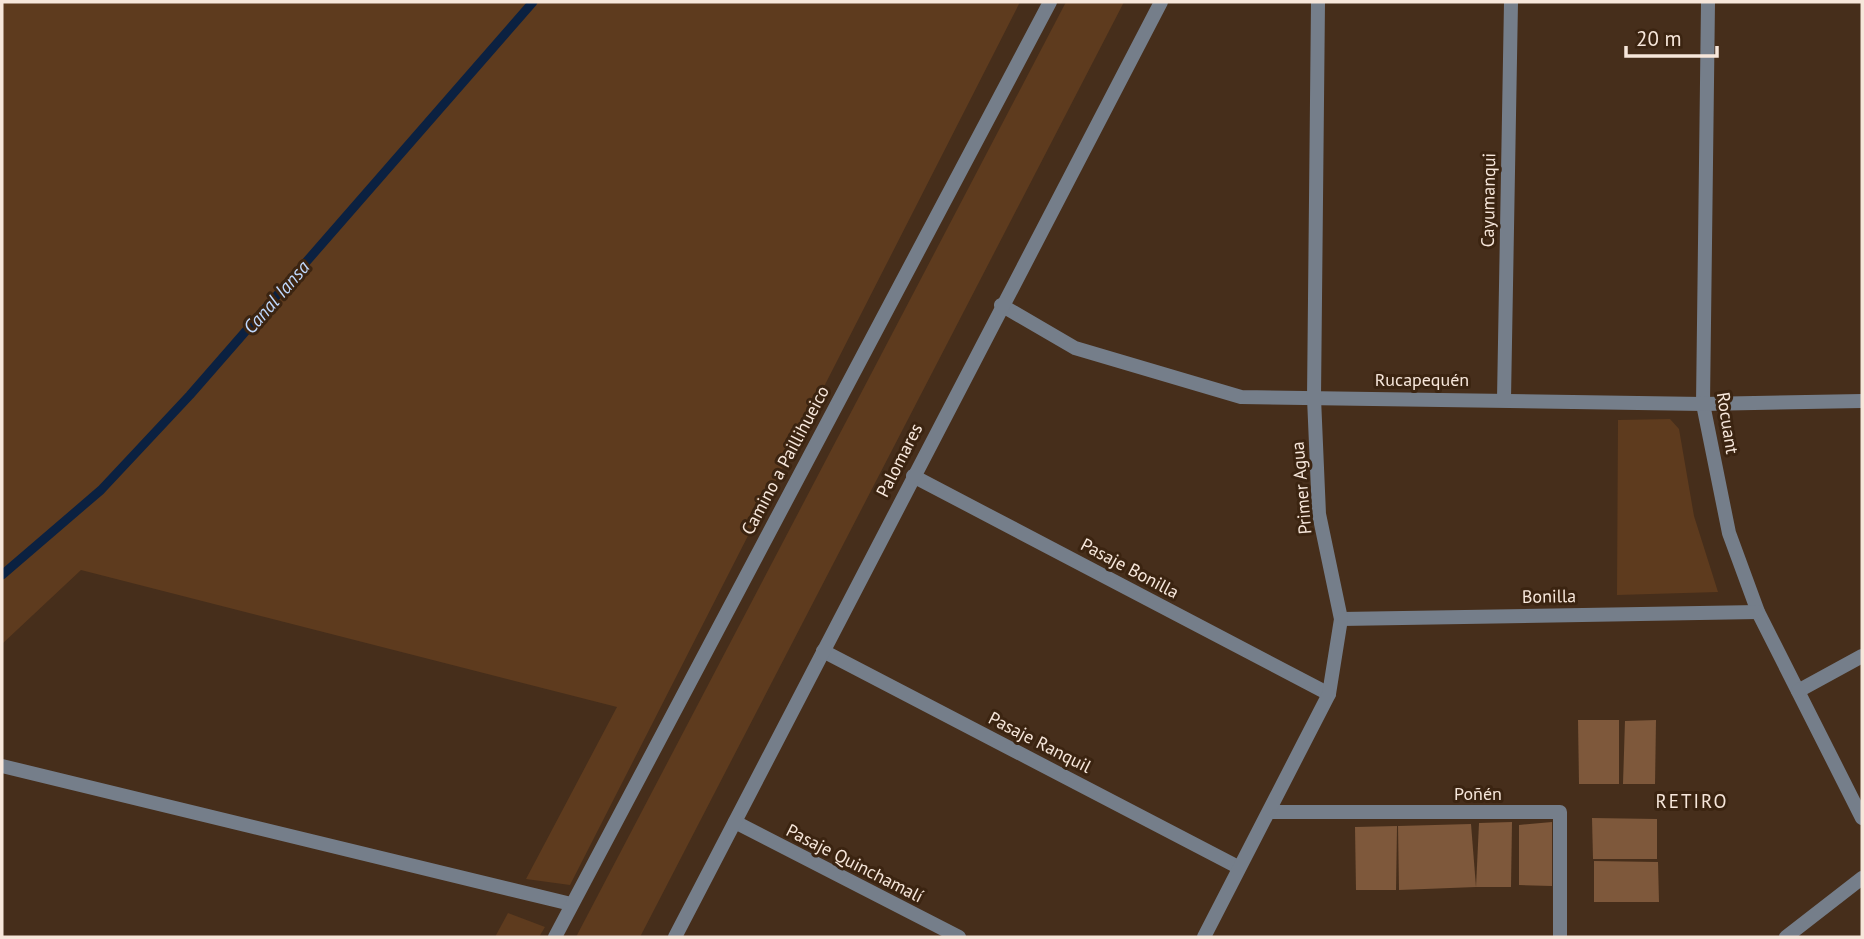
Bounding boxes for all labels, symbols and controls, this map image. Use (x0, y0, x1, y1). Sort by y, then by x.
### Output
scale bar (1626, 14, 1717, 58)
text: 20 m (1636, 25, 1682, 52)
street label: Cayumanqui (1476, 153, 1500, 247)
water label: Canal Iansa (238, 255, 315, 339)
street label: Rucapequén (1375, 368, 1469, 391)
street label: Camino a Paillihueico (736, 381, 834, 539)
street label: Rocuant (1712, 390, 1744, 456)
street label: Palomares (871, 419, 927, 501)
street label: Primer Agua (1285, 441, 1317, 535)
street label: Pasaje Bonilla (1077, 533, 1183, 603)
street label: Bonilla (1522, 584, 1576, 608)
street label: Pasaje Ranquil (985, 706, 1096, 778)
street label: Poñén (1454, 782, 1502, 805)
district label: RETIRO (1655, 789, 1729, 813)
street label: Pasaje Quinchamalí (783, 819, 928, 908)

